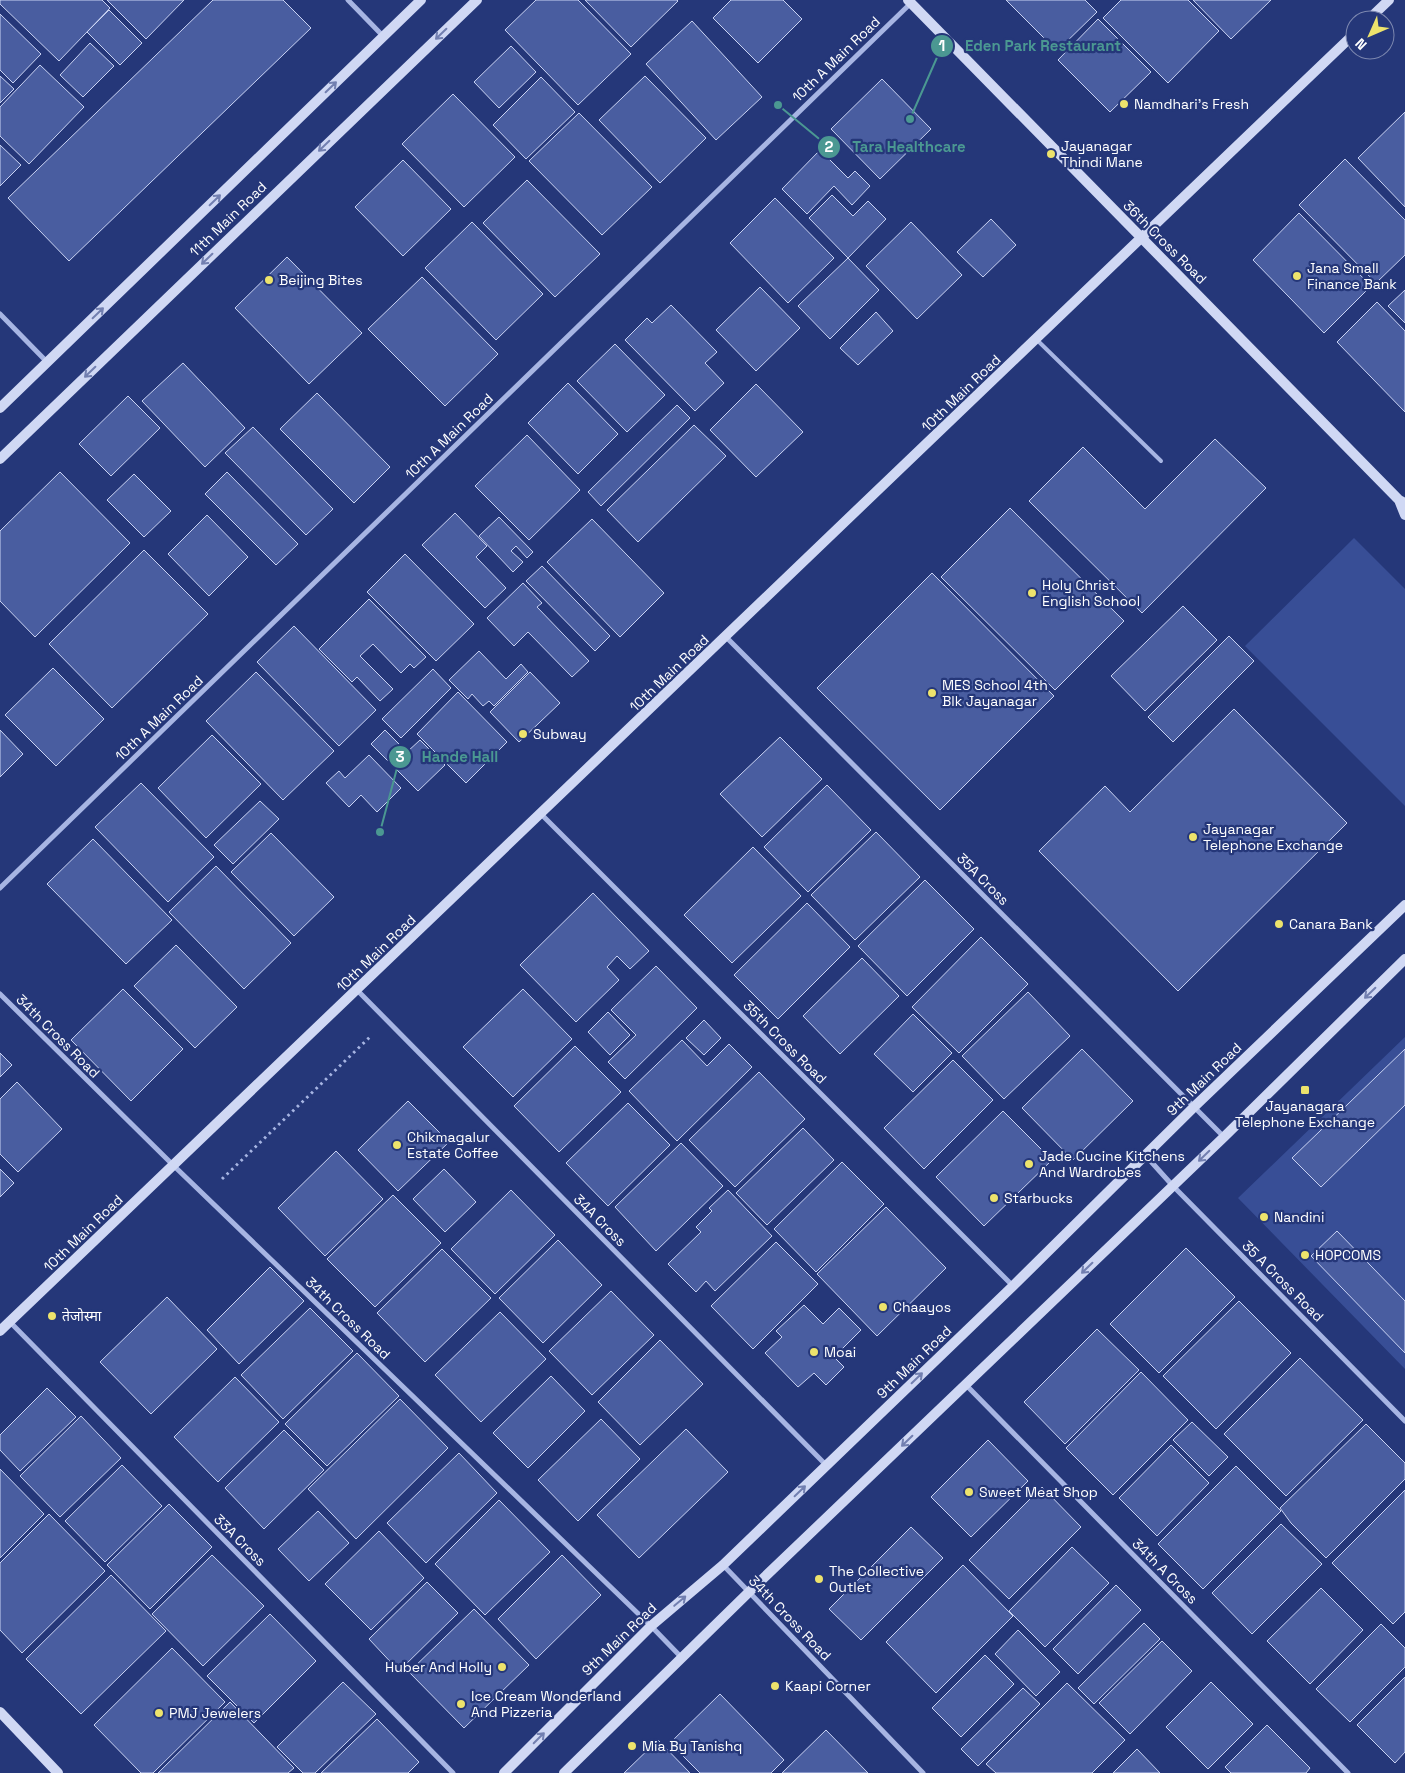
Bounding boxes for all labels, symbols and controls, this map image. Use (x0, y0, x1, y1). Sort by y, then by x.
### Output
north arrow (1345, 10, 1395, 60)
street label: 10th A Main Road (788, 12, 884, 106)
one-way arrow (435, 28, 448, 40)
callout: Eden Park Restaurant (930, 31, 1131, 61)
text: N (1351, 35, 1370, 54)
text: 1 (939, 36, 945, 55)
text: Eden Park Restaurant (965, 36, 1121, 55)
one-way arrow (325, 81, 338, 93)
place label: Namdhari's Fresh (1134, 95, 1249, 113)
marker: Namdhari's Fresh (1118, 98, 1130, 110)
callout: Tara Healthcare (817, 132, 975, 162)
text: 2 (825, 137, 834, 156)
text: Tara Healthcare (852, 137, 966, 156)
place label: Jayanagar Thindi Mane (1061, 137, 1143, 171)
one-way arrow (318, 140, 330, 152)
marker: Jayanagar Thindi Mane (1045, 148, 1057, 160)
street label: 11th Main Road (186, 178, 270, 260)
one-way arrow (208, 194, 221, 206)
street label: 36th Cross Road (1119, 196, 1211, 288)
one-way arrow (201, 253, 214, 265)
place label: Jana Small Finance Bank (1307, 259, 1397, 293)
marker: Jana Small Finance Bank (1291, 270, 1303, 282)
place label: Beijing Bites (279, 271, 363, 289)
marker: Beijing Bites (263, 274, 275, 286)
one-way arrow (92, 307, 104, 319)
street label: 10th Main Road (917, 351, 1005, 435)
one-way arrow (84, 366, 97, 378)
street label: 10th A Main Road (401, 389, 497, 483)
place label: Holy Christ English School (1042, 576, 1140, 610)
marker: Holy Christ English School (1026, 587, 1038, 599)
street label: 10th Main Road (625, 631, 713, 715)
street label: 10th A Main Road (111, 671, 207, 765)
place label: MES School 4th Blk Jayanagar (942, 676, 1048, 710)
marker: MES School 4th Blk Jayanagar (926, 687, 938, 699)
place label: Subway (533, 725, 587, 743)
marker: Subway (517, 728, 529, 740)
callout: Hande Hall (387, 742, 509, 772)
text: 3 (395, 747, 405, 766)
text: Hande Hall (422, 747, 498, 766)
place label: Jayanagar Telephone Exchange (1203, 820, 1343, 854)
marker: Jayanagar Telephone Exchange (1187, 831, 1199, 843)
street label: 35A Cross (953, 849, 1013, 909)
street label: 10th Main Road (332, 911, 420, 995)
place label: Canara Bank (1289, 915, 1373, 933)
marker: Canara Bank (1273, 918, 1285, 930)
one-way arrow (1364, 987, 1376, 999)
street label: 34th Cross Road (12, 990, 104, 1082)
street label: 35th Cross Road (739, 996, 831, 1088)
street label: 9th Main Road (1163, 1039, 1245, 1119)
marker: Jayanagara Telephone Exchange (1299, 1084, 1311, 1096)
place label: Jayanagara Telephone Exchange (1235, 1097, 1375, 1131)
place label: Chikmagalur Estate Coffee (407, 1128, 498, 1162)
marker: Chikmagalur Estate Coffee (391, 1139, 403, 1151)
place label: Jade Cucine Kitchens And Wardrobes (1039, 1147, 1185, 1181)
one-way arrow (1198, 1150, 1211, 1162)
marker: Jade Cucine Kitchens And Wardrobes (1023, 1158, 1035, 1170)
place label: Starbucks (1004, 1189, 1073, 1207)
street label: 34A Cross (570, 1190, 630, 1250)
street label: 10th Main Road (39, 1191, 127, 1275)
marker: Starbucks (988, 1192, 1000, 1204)
place label: Nandini (1274, 1208, 1324, 1226)
marker: Nandini (1258, 1211, 1270, 1223)
street label: 35 A Cross Road (1238, 1236, 1328, 1326)
place label: HOPCOMS (1315, 1246, 1381, 1264)
marker: HOPCOMS (1299, 1249, 1311, 1261)
one-way arrow (1081, 1262, 1093, 1274)
street label: 34th Cross Road (302, 1273, 394, 1363)
place label: Chaayos (893, 1298, 951, 1316)
marker: Chaayos (877, 1301, 889, 1313)
place label: तेजोस्मा (62, 1307, 102, 1325)
marker: तेजोस्मा (46, 1310, 58, 1322)
street label: 9th Main Road (873, 1322, 955, 1402)
place label: Moai (824, 1343, 856, 1361)
marker: Moai (808, 1346, 820, 1358)
one-way arrow (911, 1372, 923, 1384)
one-way arrow (900, 1435, 913, 1447)
place label: Sweet Meat Shop (979, 1483, 1098, 1501)
one-way arrow (793, 1485, 806, 1497)
marker: Sweet Meat Shop (963, 1486, 975, 1498)
street label: 33A Cross (210, 1510, 270, 1570)
street label: 34th A Cross (1128, 1534, 1202, 1608)
place label: The Collective Outlet (829, 1562, 924, 1596)
street label: 34th Cross Road (745, 1572, 835, 1664)
marker: The Collective Outlet (813, 1573, 825, 1585)
one-way arrow (674, 1595, 687, 1607)
street label: 9th Main Road (578, 1599, 660, 1679)
place label: Huber And Holly (385, 1658, 492, 1676)
marker: Huber And Holly (496, 1661, 508, 1673)
place label: Kaapi Corner (785, 1677, 871, 1695)
marker: Kaapi Corner (769, 1680, 781, 1692)
place label: Ice Cream Wonderland And Pizzeria (471, 1687, 622, 1721)
marker: Ice Cream Wonderland And Pizzeria (455, 1698, 467, 1710)
place label: PMJ Jewelers (169, 1704, 261, 1722)
marker: PMJ Jewelers (153, 1707, 165, 1719)
one-way arrow (532, 1733, 544, 1745)
place label: Mia By Tanishq (642, 1737, 742, 1755)
marker: Mia By Tanishq (626, 1740, 638, 1752)

